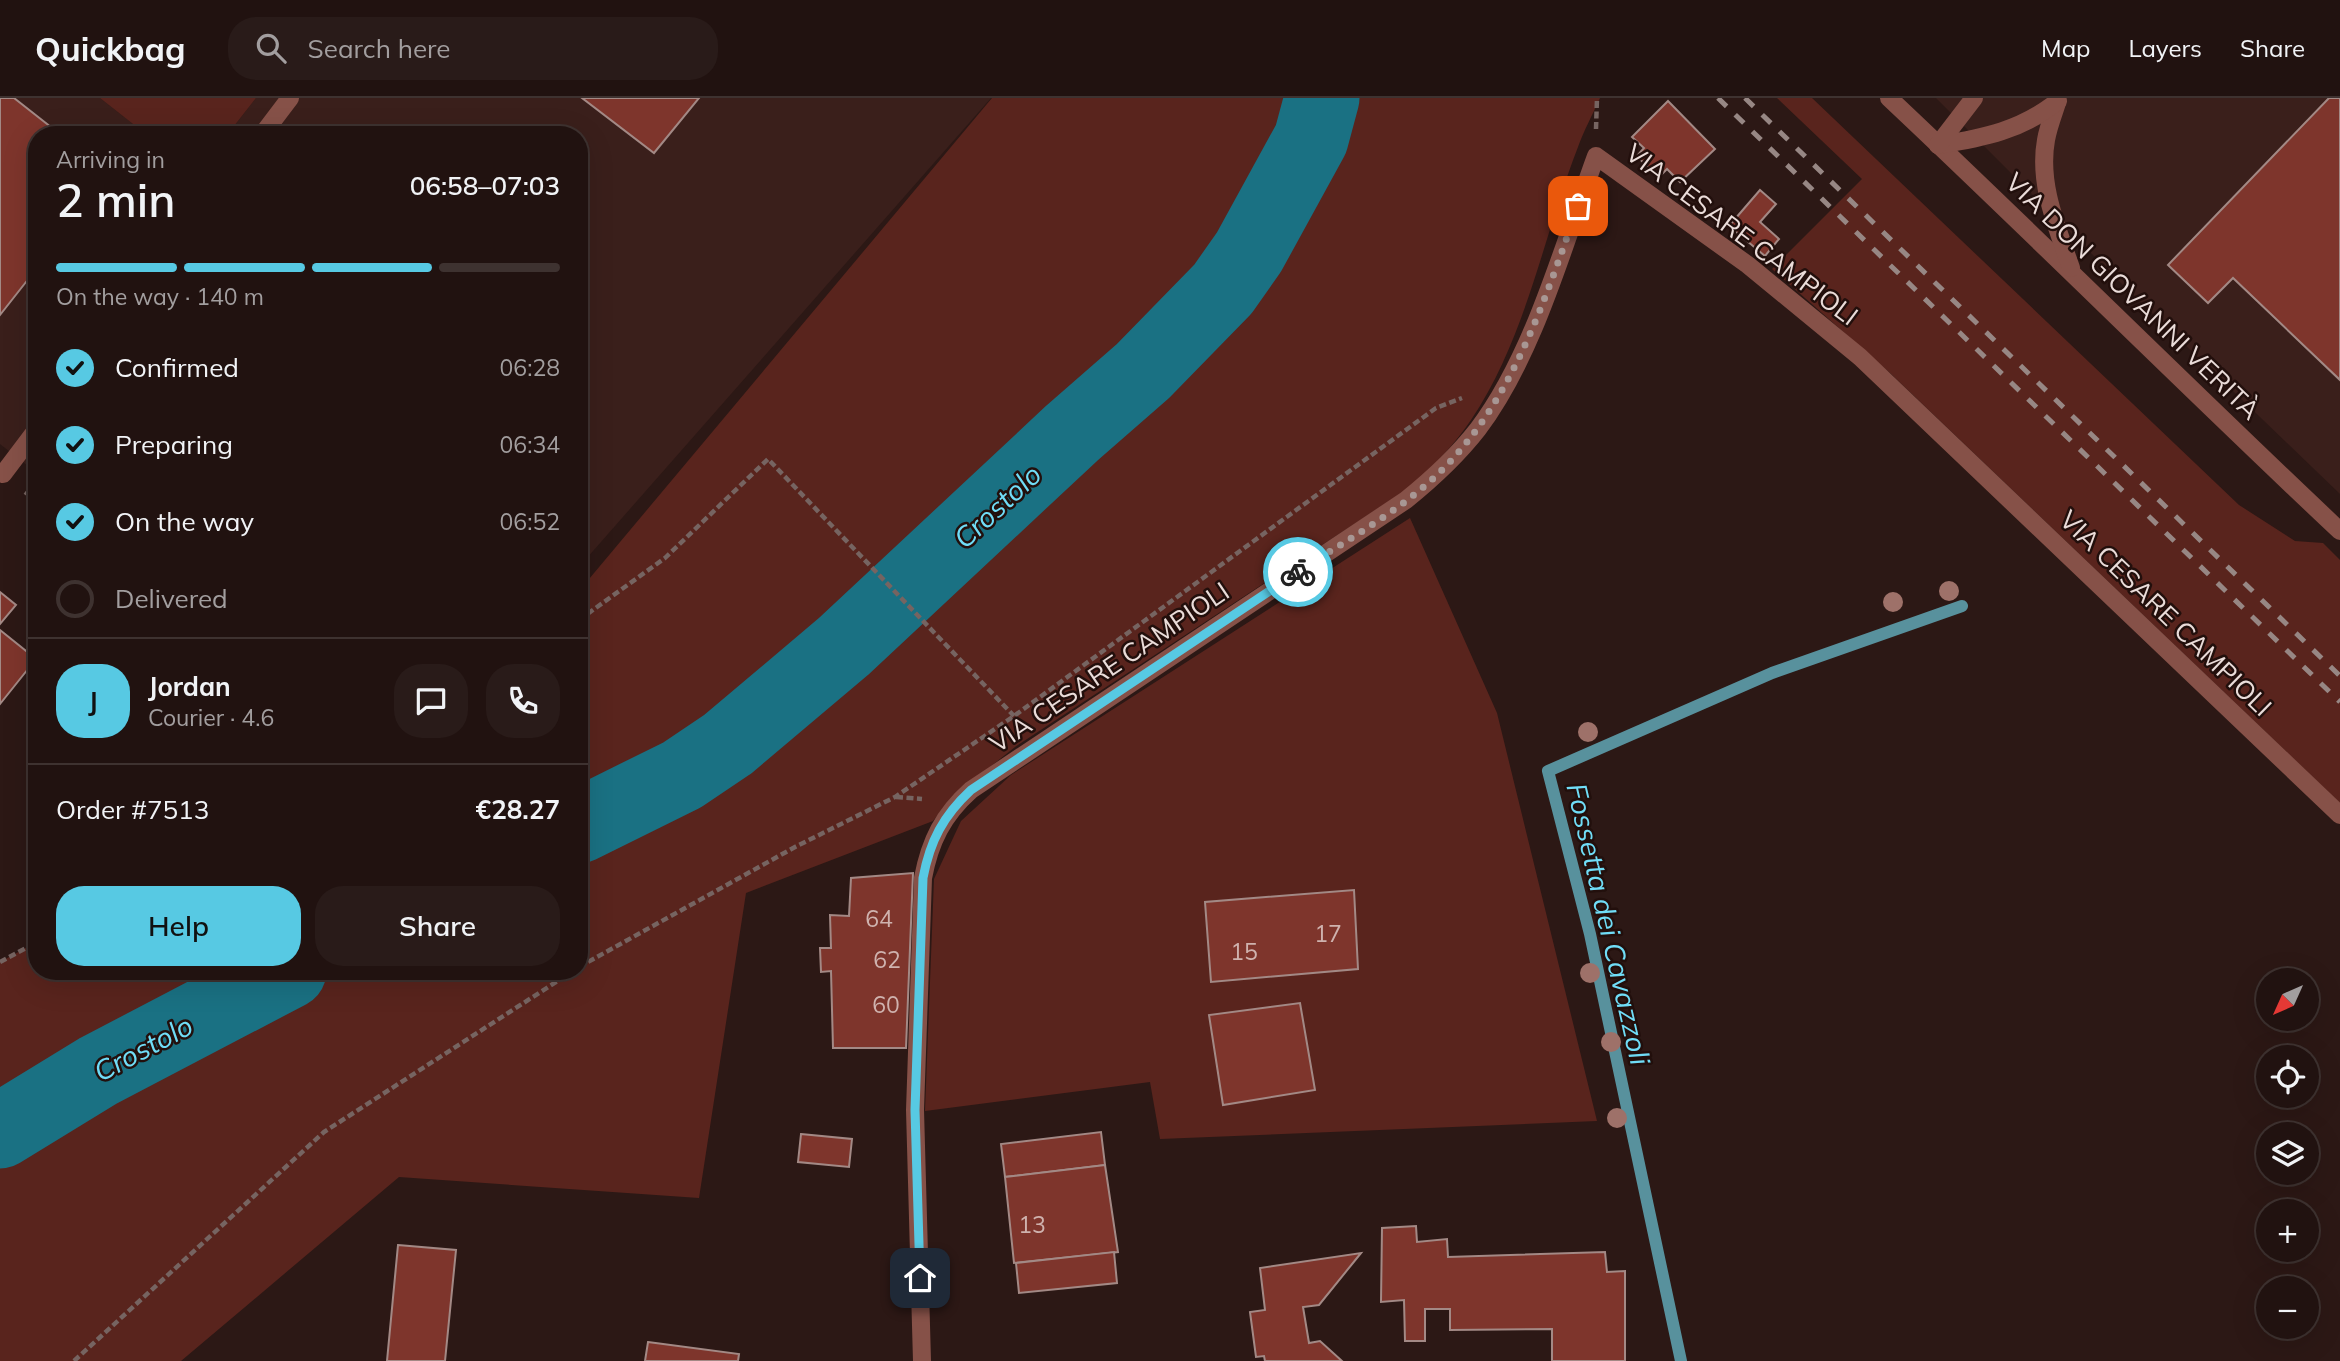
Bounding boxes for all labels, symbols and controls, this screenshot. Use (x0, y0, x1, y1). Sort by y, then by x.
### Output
search box (228, 17, 718, 80)
text: Quickbag (35, 28, 186, 69)
icon: search (252, 29, 290, 67)
text: Search here (308, 32, 450, 65)
text: Map (2041, 33, 2090, 63)
text: Layers (2128, 33, 2202, 63)
text: Share (2240, 33, 2305, 63)
street label: VIA CESARE CAMPIOLI (1619, 136, 1865, 332)
text: Arriving in (56, 145, 165, 174)
street label: VIA DON GIOVANNI VERITÀ (1999, 166, 2267, 426)
text: 06:58–07:03 (410, 169, 560, 202)
text: 2 min (56, 171, 175, 229)
pin (1548, 176, 1608, 236)
icon: bag (1559, 187, 1597, 225)
text: On the way · 140 m (56, 282, 264, 311)
icon: check (56, 349, 94, 387)
text: Confirmed (115, 351, 239, 384)
text: 06:28 (500, 353, 560, 382)
icon: check (56, 426, 94, 464)
text: Preparing (115, 428, 233, 461)
text: 06:34 (500, 430, 560, 459)
water label: Crostolo (946, 457, 1048, 555)
icon: check (56, 503, 94, 541)
street label: VIA CESARE CAMPIOLI (2053, 503, 2279, 723)
text: On the way (115, 505, 254, 538)
text: 06:52 (500, 507, 560, 536)
courier (1263, 537, 1333, 607)
icon: bike (1279, 553, 1317, 591)
street label: VIA CESARE CAMPIOLI (983, 574, 1235, 760)
text: Delivered (115, 582, 228, 615)
button: chat (394, 664, 468, 738)
button: phone (486, 664, 560, 738)
text: Jordan (148, 670, 231, 703)
text: J (88, 685, 98, 718)
text: Courier · 4.6 (148, 703, 274, 732)
water label: Fossetta dei Cavazzoli (1560, 780, 1659, 1069)
text: Order #7513 (56, 793, 209, 826)
text: €28.27 (476, 793, 560, 826)
button: Help (56, 886, 301, 966)
button: Share (315, 886, 560, 966)
house number: 64 (865, 904, 893, 933)
house number: 17 (1314, 919, 1342, 948)
house number: 15 (1230, 937, 1258, 966)
house number: 62 (873, 945, 901, 974)
north arrow (2256, 968, 2319, 1031)
map controls (2256, 968, 2319, 1339)
house number: 60 (872, 990, 900, 1019)
water label: Crostolo (87, 1007, 199, 1089)
button: locate (2256, 1045, 2319, 1108)
button: layers (2256, 1122, 2319, 1185)
button: + (2256, 1199, 2319, 1262)
house number: 13 (1018, 1210, 1046, 1239)
pin (890, 1248, 950, 1308)
icon: home (901, 1259, 939, 1297)
button: − (2256, 1276, 2319, 1339)

